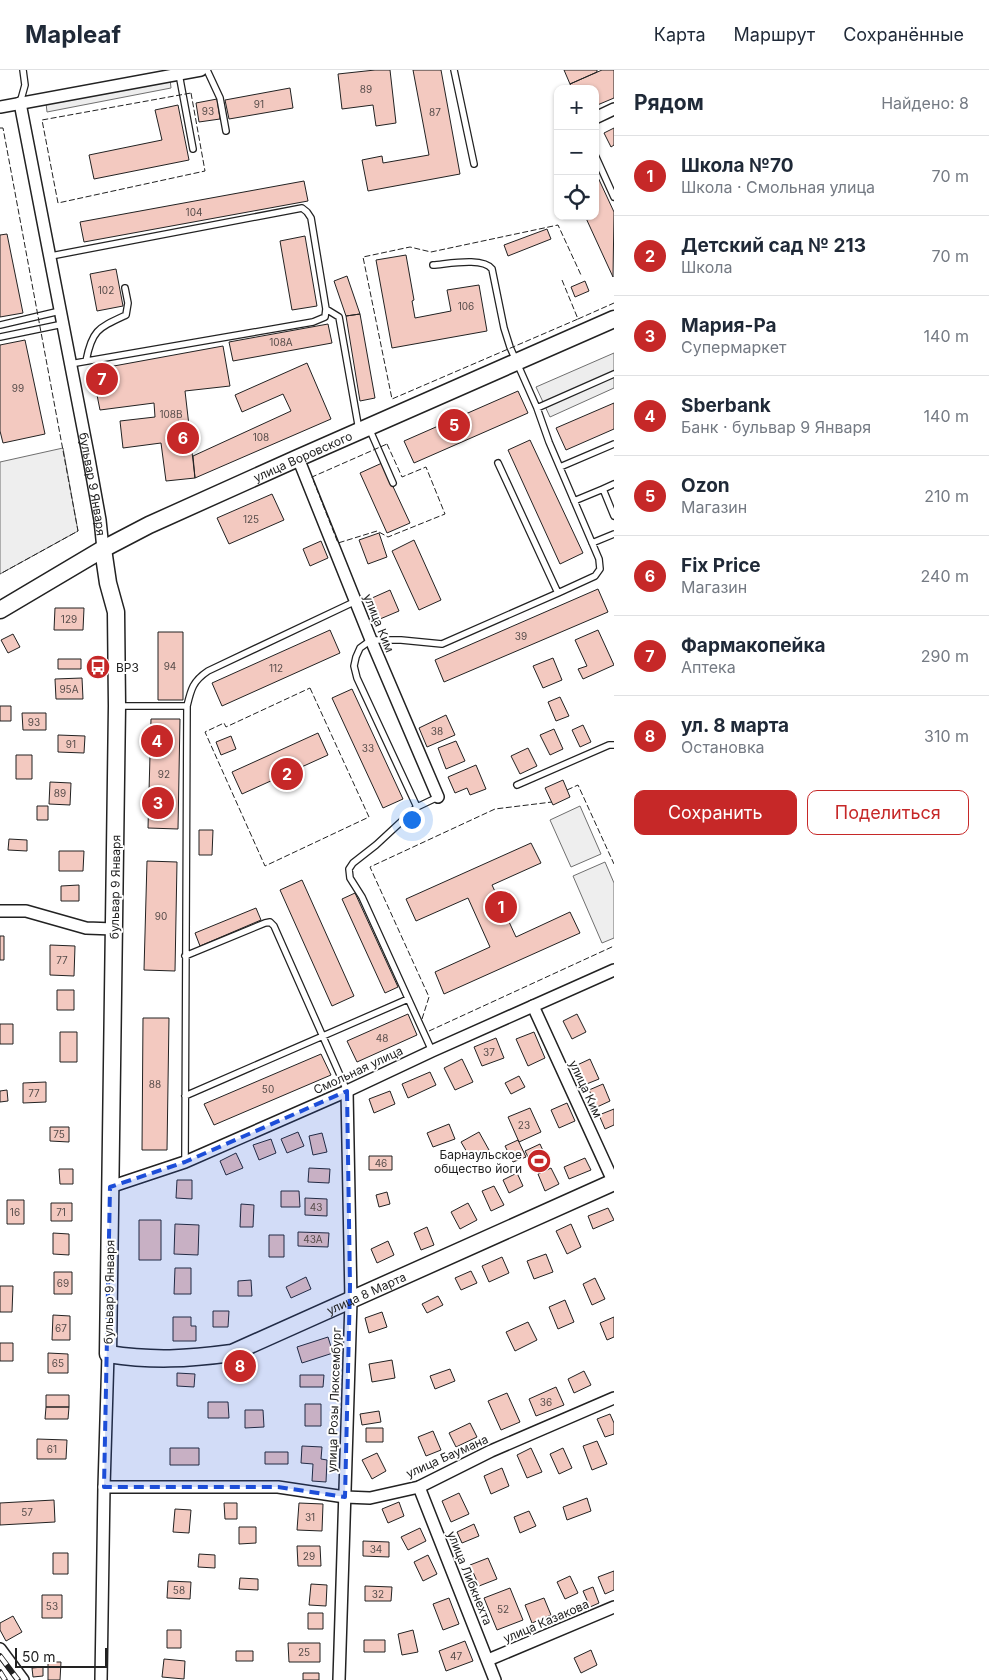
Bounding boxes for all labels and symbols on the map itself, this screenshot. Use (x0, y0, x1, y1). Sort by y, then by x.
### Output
house number: 89 (360, 83, 372, 95)
house number: 91 (254, 98, 264, 110)
house number: 93 (202, 105, 214, 117)
house number: 87 (429, 106, 441, 118)
house number: 104 (186, 206, 202, 218)
house number: 102 (98, 284, 114, 296)
house number: 106 (458, 300, 474, 312)
house number: 108А (269, 336, 293, 348)
pin: 7 (86, 360, 118, 398)
house number: 99 (12, 382, 24, 394)
pin: 5 (438, 406, 470, 444)
house number: 108В (159, 408, 183, 420)
pin: 6 (167, 419, 199, 457)
street label: улица Воровского (251, 428, 354, 485)
street label: бульвар 9 Января (77, 431, 109, 536)
house number: 108 (253, 431, 269, 443)
house number: 125 (243, 513, 259, 525)
street label: улица Ким (360, 592, 398, 654)
house number: 129 (61, 613, 77, 625)
house number: 39 (515, 630, 527, 642)
bus stop icon: ВРЗ (85, 654, 111, 680)
place label: ВРЗ (116, 660, 139, 675)
house number: 94 (164, 660, 176, 672)
house number: 112 (269, 662, 283, 674)
house number: 95А (59, 683, 79, 695)
house number: 93 (28, 716, 40, 728)
pin: 4 (141, 722, 173, 760)
house number: 38 (431, 725, 443, 737)
house number: 91 (66, 738, 76, 750)
house number: 33 (362, 742, 374, 754)
pin: 2 (271, 755, 303, 793)
house number: 92 (158, 768, 170, 780)
pin: 3 (142, 784, 174, 822)
house number: 89 (54, 787, 66, 799)
your location (399, 807, 425, 833)
street label: бульвар 9 Января (107, 835, 123, 939)
pin: 1 (485, 888, 517, 926)
house number: 90 (155, 910, 167, 922)
house number: 77 (56, 954, 68, 966)
house number: 48 (376, 1032, 388, 1044)
street label: Смольная улица (311, 1043, 405, 1097)
house number: 37 (483, 1046, 495, 1058)
street label: улица Ким (566, 1058, 606, 1120)
house number: 88 (149, 1078, 161, 1090)
house number: 50 (262, 1083, 274, 1095)
house number: 77 (28, 1087, 40, 1099)
house number: 23 (518, 1119, 530, 1131)
house number: 75 (53, 1128, 65, 1140)
place label: Барнаульское общество йоги (434, 1147, 522, 1176)
sports icon: Барнаульское общество йоги (526, 1148, 552, 1174)
house number: 46 (375, 1157, 387, 1169)
house number: 43 (310, 1201, 322, 1213)
house number: 16 (10, 1206, 20, 1218)
house number: 71 (56, 1206, 66, 1218)
house number: 43А (303, 1233, 323, 1245)
street label: бульвар 9 Января (101, 1240, 117, 1344)
street label: улица 8 Марта (324, 1269, 408, 1317)
house number: 69 (57, 1277, 69, 1289)
house number: 67 (55, 1322, 67, 1334)
street label: улица Розы Люксембург (324, 1327, 344, 1473)
pin: 8 (224, 1347, 256, 1385)
house number: 65 (52, 1357, 64, 1369)
house number: 36 (540, 1396, 552, 1408)
street label: улица Баумана (404, 1431, 490, 1481)
house number: 61 (47, 1443, 57, 1455)
house number: 57 (21, 1506, 33, 1518)
house number: 31 (305, 1511, 315, 1523)
street label: улица Либкнехта (444, 1529, 496, 1627)
house number: 34 (370, 1543, 382, 1555)
house number: 29 (303, 1550, 315, 1562)
house number: 58 (173, 1584, 185, 1596)
house number: 32 (372, 1588, 384, 1600)
street label: улица Казакова (501, 1596, 591, 1646)
house number: 53 (46, 1600, 58, 1612)
house number: 52 (497, 1603, 509, 1615)
scale bar (15, 1645, 108, 1668)
house number: 25 (298, 1646, 310, 1658)
house number: 47 (450, 1650, 462, 1662)

